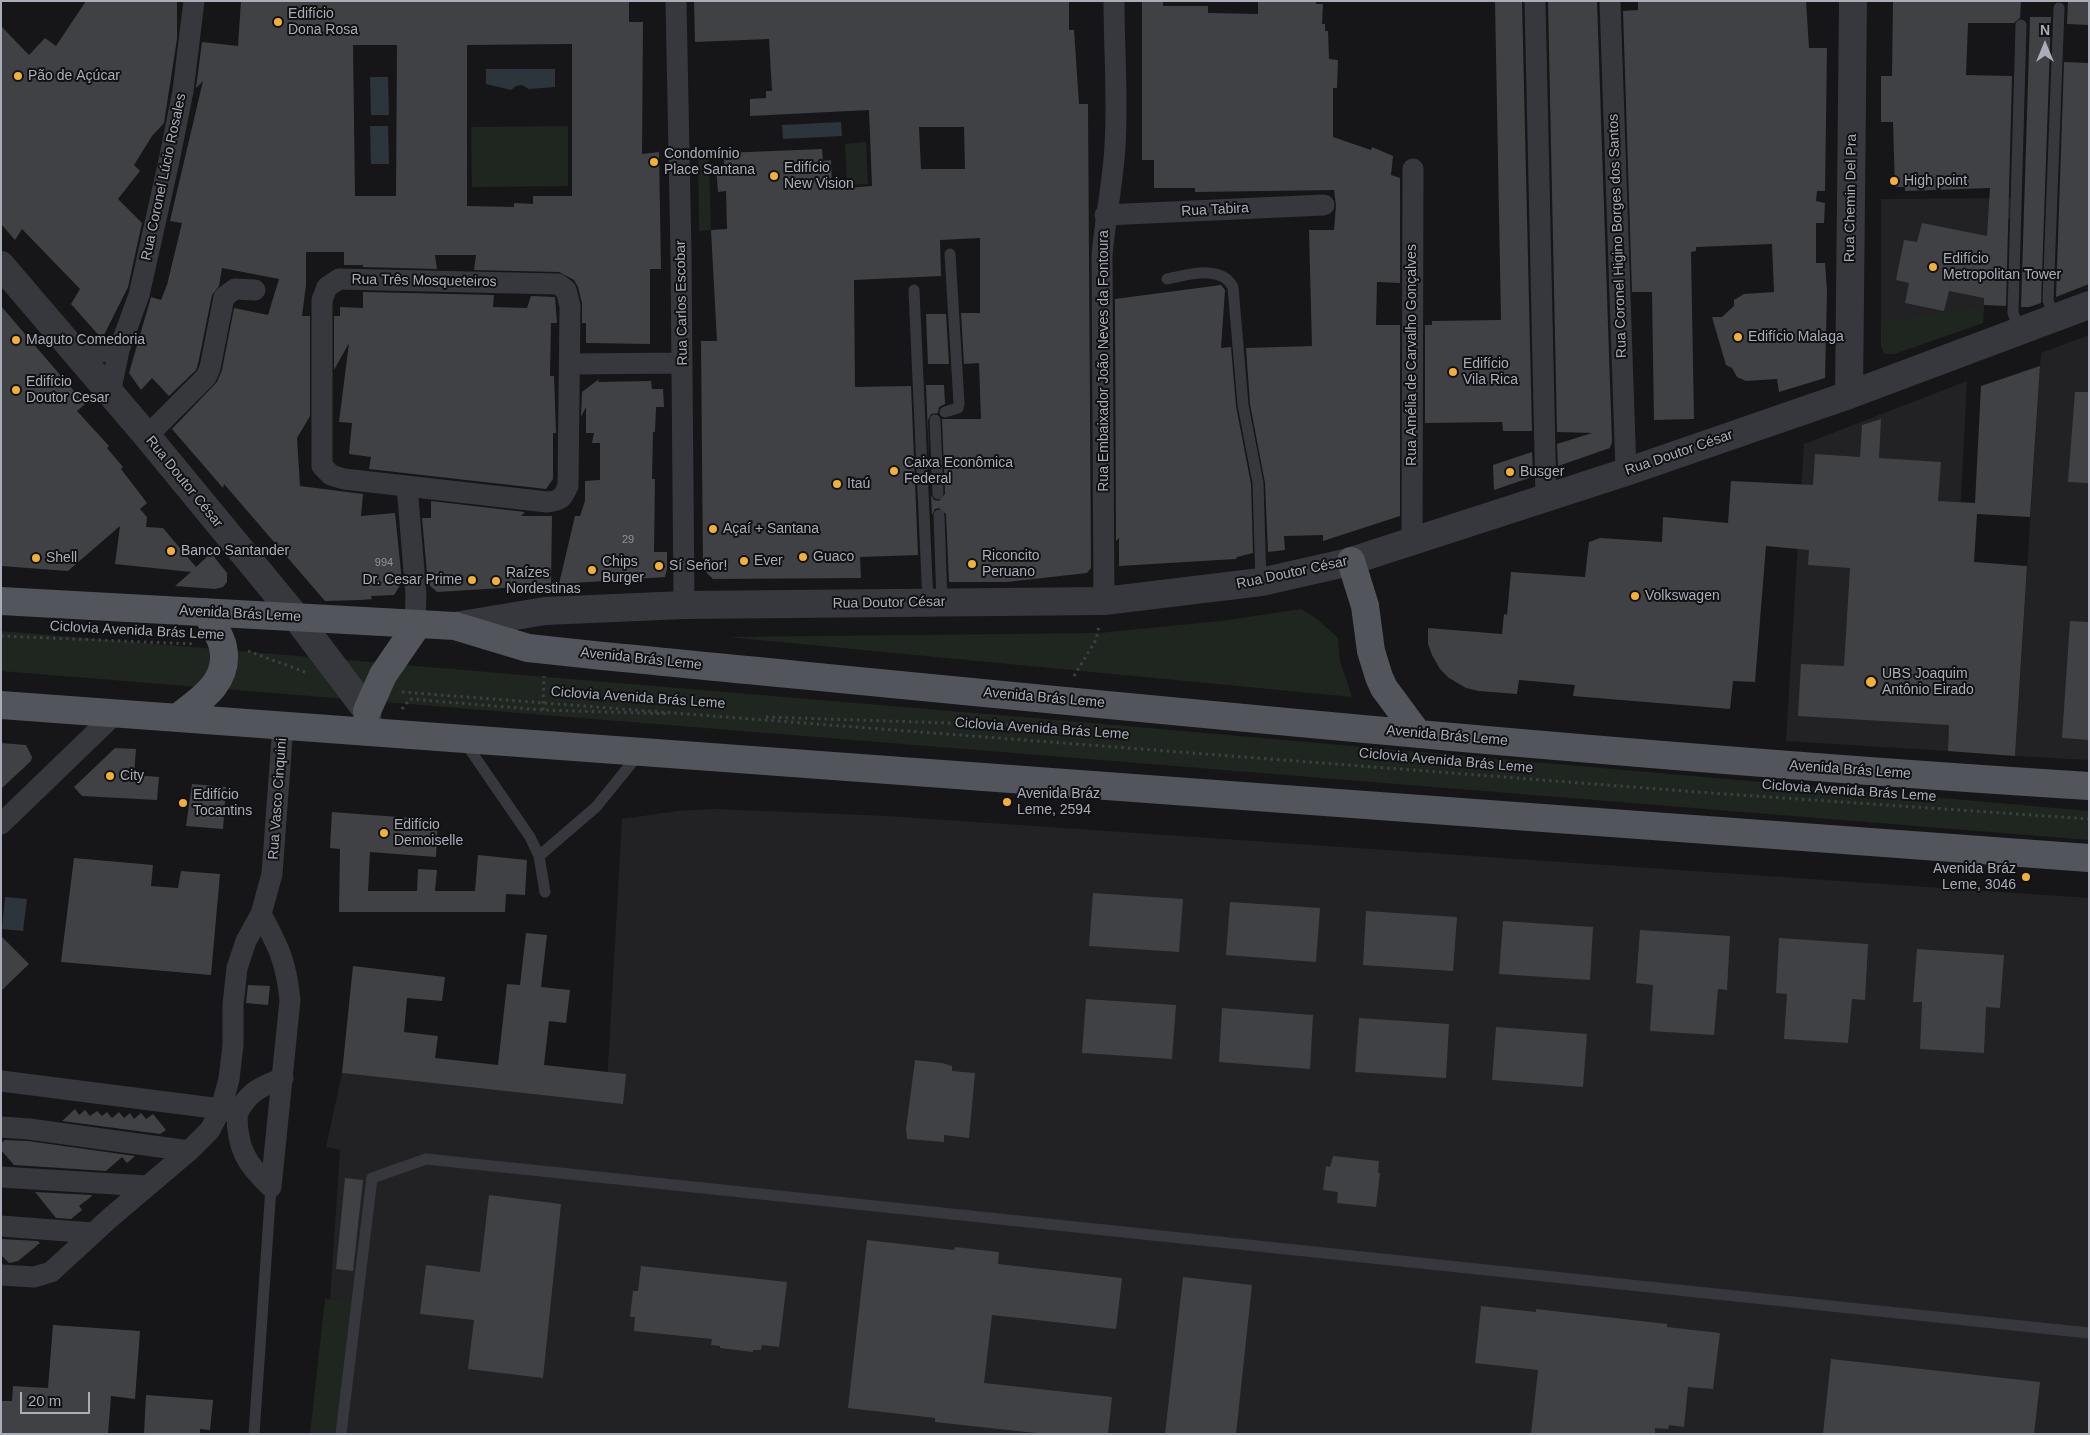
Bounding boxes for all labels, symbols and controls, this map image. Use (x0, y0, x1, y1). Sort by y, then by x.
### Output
place label: Edifício Dona Rosa (288, 6, 358, 38)
marker: Edifício Dona Rosa (272, 16, 284, 28)
north arrow (2020, 20, 2070, 70)
text: N (2040, 22, 2050, 38)
place label: Pão de Açúcar (28, 68, 120, 84)
marker: Pão de Açúcar (12, 70, 24, 82)
street label: Rua Coronel Lúcio Rosales (138, 92, 190, 262)
street label: Rua Coronel Higino Borges dos Santos (1605, 114, 1631, 358)
street label: Rua Chemin Del Pra (1841, 134, 1861, 262)
place label: Condomínio Place Santana (664, 146, 755, 178)
marker: Condomínio Place Santana (648, 156, 660, 168)
place label: Edifício New Vision (784, 160, 854, 192)
marker: Edifício New Vision (768, 170, 780, 182)
place label: High point (1904, 173, 1967, 189)
marker: High point (1888, 175, 1900, 187)
street label: Rua Tabira (1181, 200, 1249, 220)
street label: Rua Embaixador João Neves da Fontoura (1096, 230, 1112, 492)
street label: Rua Carlos Escobar (673, 240, 691, 366)
street label: Rua Amélia de Carvalho Gonçalves (1404, 244, 1420, 466)
place label: Edifício Metropolitan Tower (1943, 251, 2061, 284)
marker: Edifício Metropolitan Tower (1927, 261, 1939, 273)
street label: Rua Três Mosqueteiros (351, 271, 497, 291)
place label: Edifício Malaga (1748, 329, 1844, 345)
marker: Edifício Malaga (1732, 331, 1744, 343)
place label: Maguto Comedoria (26, 332, 145, 348)
marker: Maguto Comedoria (10, 334, 22, 346)
place label: Edifício Vila Rica (1463, 356, 1518, 388)
marker: Edifício Vila Rica (1447, 366, 1459, 378)
place label: Edifício Doutor Cesar (26, 374, 109, 407)
marker: Edifício Doutor Cesar (10, 384, 22, 396)
street label: Rua Doutor César (1623, 427, 1735, 479)
street label: Rua Doutor César (142, 433, 226, 531)
place label: Caixa Econômica Federal (904, 455, 1013, 488)
place label: Busger (1520, 464, 1564, 480)
marker: Caixa Econômica Federal (888, 465, 900, 477)
marker: Busger (1504, 466, 1516, 478)
place label: Itaú (847, 476, 870, 492)
marker: Itaú (831, 478, 843, 490)
place label: Açaí + Santana (723, 521, 819, 537)
marker: Açaí + Santana (707, 523, 719, 535)
house number: 29 (622, 533, 634, 547)
place label: Banco Santander (181, 543, 289, 559)
marker: Banco Santander (165, 545, 177, 557)
place label: Riconcito Peruano (982, 548, 1040, 580)
place label: Guaco (813, 549, 854, 565)
place label: Shell (46, 550, 77, 566)
marker: Guaco (797, 551, 809, 563)
marker: Shell (30, 552, 42, 564)
place label: Ever (754, 553, 783, 569)
street label: Rua Doutor César (1235, 553, 1349, 593)
place label: Chips Burger (602, 554, 644, 586)
marker: Ever (738, 555, 750, 567)
house number: 994 (375, 556, 393, 570)
place label: Sí Señor! (669, 558, 727, 574)
marker: Riconcito Peruano (966, 558, 978, 570)
marker: Sí Señor! (653, 560, 665, 572)
marker: Chips Burger (586, 564, 598, 576)
place label: Raízes Nordestinas (506, 565, 581, 598)
place label: Dr. Cesar Prime (362, 572, 462, 588)
marker: Dr. Cesar Prime (466, 574, 478, 586)
marker: Raízes Nordestinas (490, 575, 502, 587)
place label: Volkswagen (1645, 588, 1720, 604)
marker: Volkswagen (1629, 590, 1641, 602)
street label: Rua Doutor César (832, 594, 946, 612)
street label: Avenida Brás Leme (179, 602, 301, 626)
street label: Ciclovia Avenida Brás Leme (49, 618, 225, 644)
street label: Avenida Brás Leme (579, 644, 703, 674)
place label: UBS Joaquim Antônio Eirado (1882, 666, 1974, 699)
marker: UBS Joaquim Antônio Eirado (1864, 675, 1878, 689)
street label: Ciclovia Avenida Brás Leme (550, 684, 726, 712)
street label: Avenida Brás Leme (983, 684, 1105, 712)
street label: Ciclovia Avenida Brás Leme (954, 715, 1130, 743)
street label: Avenida Brás Leme (1386, 722, 1508, 750)
street label: Rua Vasco Cinquini (265, 738, 291, 860)
street label: Ciclovia Avenida Brás Leme (1358, 745, 1534, 777)
street label: Avenida Brás Leme (1789, 757, 1911, 783)
place label: City (120, 768, 144, 784)
marker: City (104, 770, 116, 782)
street label: Ciclovia Avenida Brás Leme (1761, 777, 1937, 805)
place label: Avenida Bráz Leme, 2594 (1017, 786, 1100, 819)
place label: Edifício Tocantins (193, 787, 252, 820)
marker: Avenida Bráz Leme, 2594 (1001, 796, 1013, 808)
marker: Edifício Tocantins (177, 797, 189, 809)
place label: Edifício Demoiselle (394, 817, 463, 850)
marker: Edifício Demoiselle (378, 827, 390, 839)
place label: Avenida Bráz Leme, 3046 (1933, 861, 2016, 894)
marker: Avenida Bráz Leme, 3046 (2020, 871, 2032, 883)
scale bar (22, 1382, 92, 1414)
text: 20 m (28, 1392, 61, 1409)

